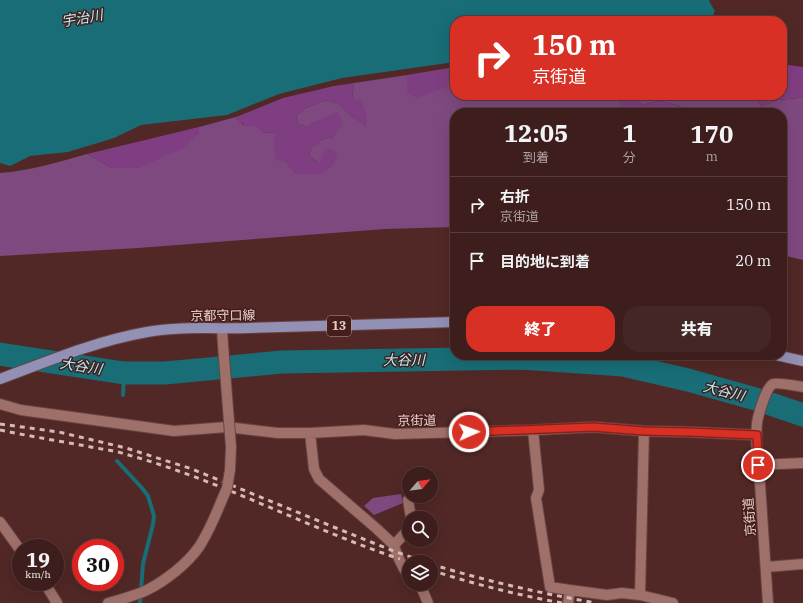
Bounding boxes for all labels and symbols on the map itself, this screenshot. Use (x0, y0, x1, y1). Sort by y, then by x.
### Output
water label: 宇治川 (60, 5, 106, 31)
street label: 京都守口線 (190, 306, 256, 325)
road number: 13 (327, 316, 351, 336)
water label: 大谷川 (383, 351, 427, 369)
water label: 大谷川 (59, 354, 105, 378)
water label: 大谷川 (701, 377, 748, 405)
position arrow (448, 411, 490, 453)
street label: 京街道 (397, 412, 437, 429)
pin (741, 448, 775, 482)
north arrow (402, 467, 438, 503)
street label: 京街道 (740, 497, 759, 537)
speed limit sign: 30 (72, 539, 124, 591)

